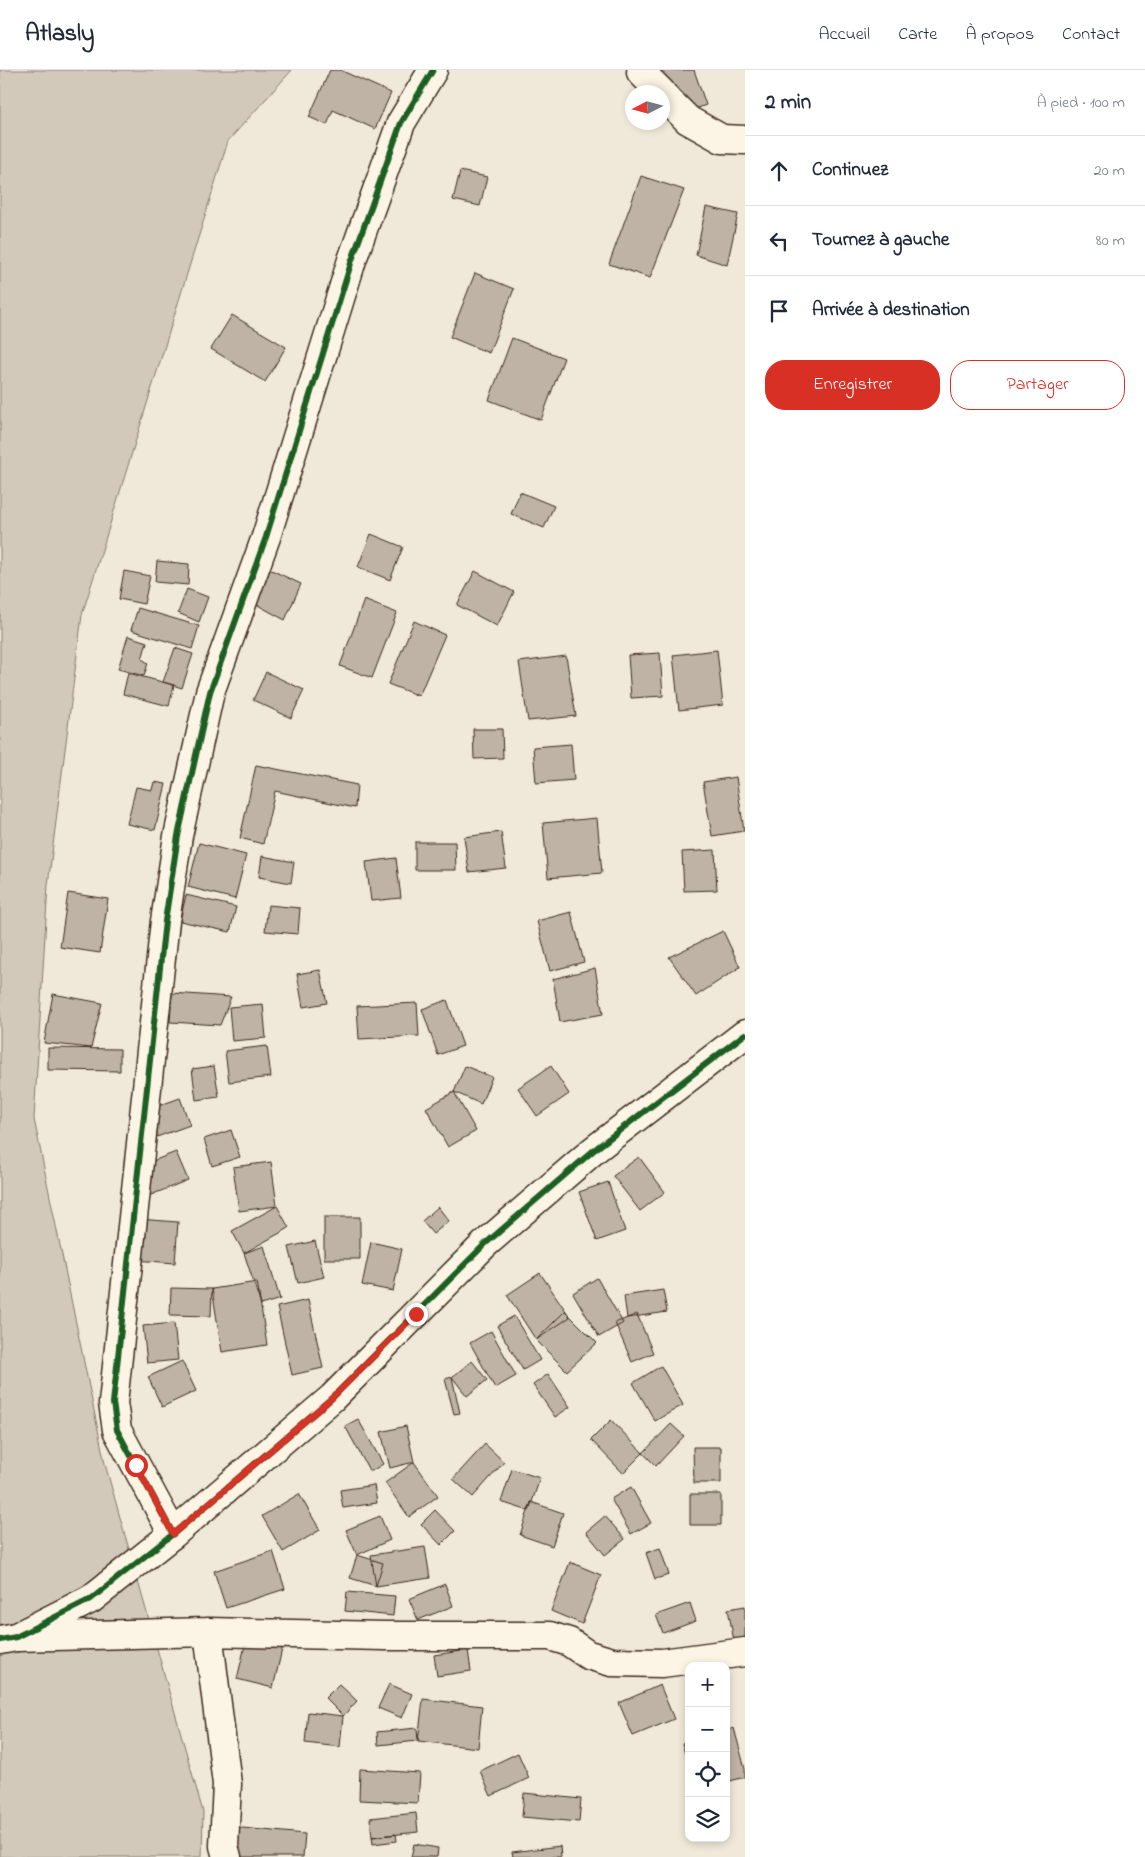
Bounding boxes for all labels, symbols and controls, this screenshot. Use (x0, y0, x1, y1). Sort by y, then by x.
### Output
text: Atlasly (25, 17, 94, 52)
text: Accueil (818, 22, 870, 48)
text: Carte (898, 22, 937, 48)
text: À propos (965, 22, 1034, 48)
text: Contact (1062, 22, 1120, 48)
north arrow (625, 85, 670, 130)
text: 2 min (765, 88, 811, 118)
text: À pied · 100 m (1037, 91, 1125, 115)
icon: ahead (765, 157, 793, 185)
text: Continuez (812, 157, 888, 184)
text: 20 m (1094, 159, 1125, 183)
icon: left (765, 227, 793, 255)
text: Tournez à gauche (812, 227, 949, 254)
text: 80 m (1096, 229, 1125, 253)
icon: arrive (765, 297, 793, 325)
text: Arrivée à destination (812, 297, 970, 324)
button: Enregistrer (765, 360, 940, 410)
button: Partager (950, 360, 1125, 410)
route end (405, 1303, 428, 1326)
route start (125, 1454, 148, 1477)
map controls (685, 1662, 730, 1842)
button: + (685, 1662, 730, 1707)
button: − (685, 1707, 730, 1752)
button: locate (685, 1752, 730, 1797)
button: layers (685, 1797, 730, 1842)

